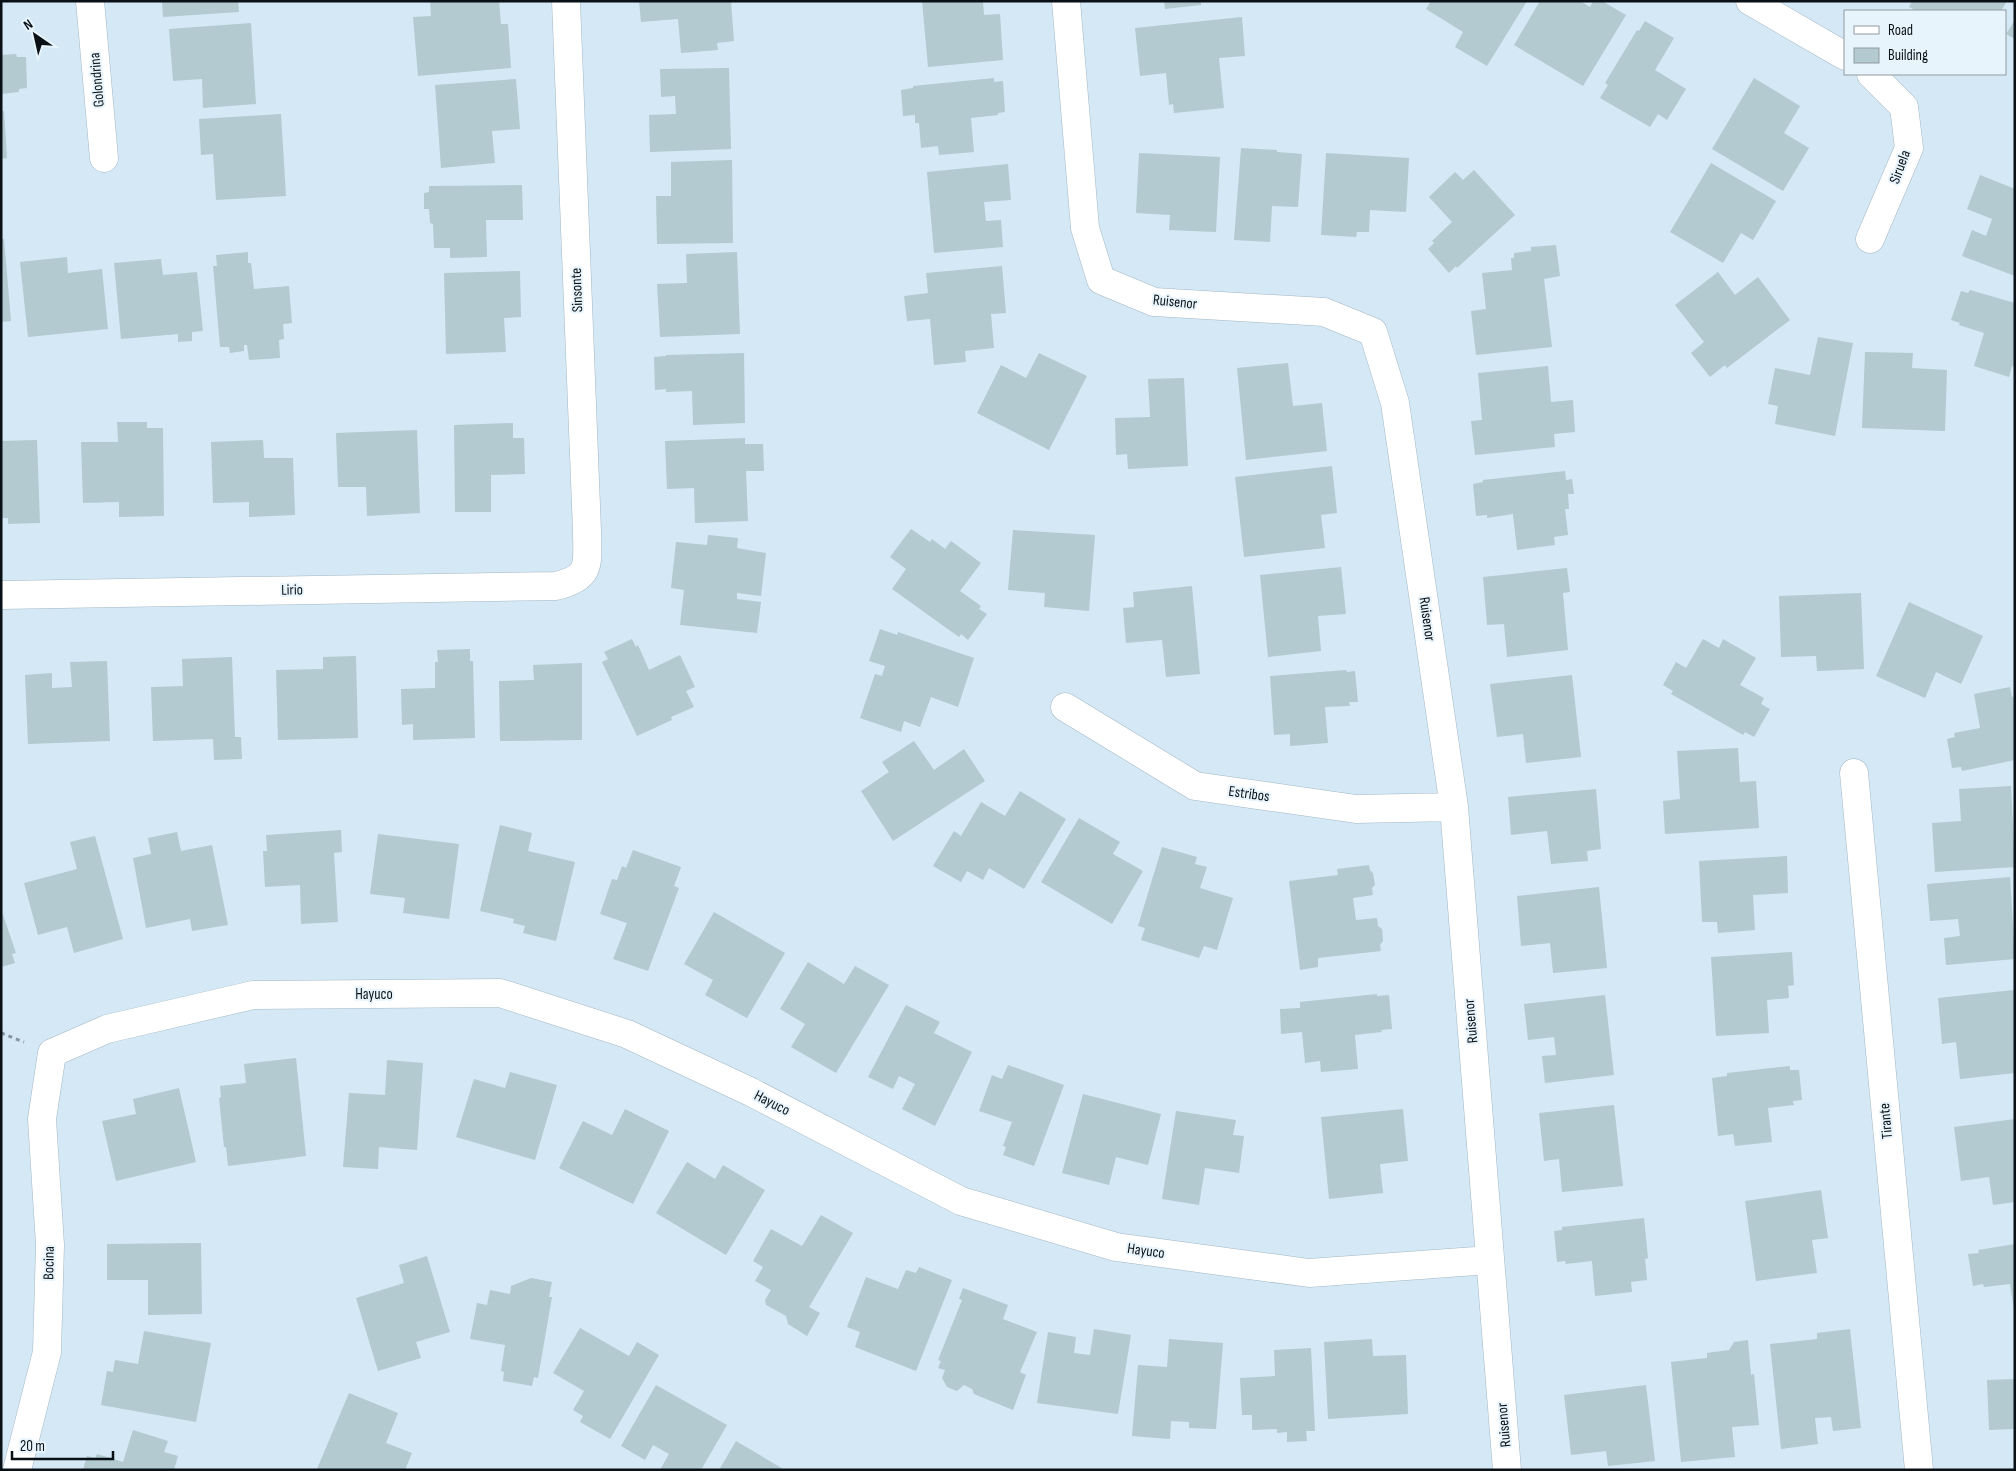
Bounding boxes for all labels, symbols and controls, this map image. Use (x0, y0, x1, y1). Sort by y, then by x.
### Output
north arrow (10, 10, 60, 60)
legend (1844, 10, 2006, 75)
text: N (20, 15, 36, 34)
text: Road (1888, 21, 1913, 40)
text: Building (1888, 46, 1928, 65)
street label: Golondrina (85, 52, 109, 108)
street label: Siruela (1885, 147, 1915, 186)
street label: Sinsonte (567, 268, 587, 312)
street label: Ruisenor (1152, 290, 1199, 314)
street label: Lirio (281, 580, 303, 600)
street label: Ruisenor (1415, 596, 1440, 643)
street label: Estribos (1227, 782, 1271, 806)
street label: Hayuco (355, 985, 393, 1004)
street label: Ruisenor (1460, 997, 1482, 1044)
street label: Hayuco (751, 1086, 793, 1120)
street label: Tirante (1875, 1102, 1897, 1140)
street label: Hayuco (1126, 1239, 1166, 1263)
street label: Bocina (39, 1246, 59, 1280)
street label: Ruisenor (1493, 1401, 1515, 1448)
scale bar (12, 1428, 114, 1460)
text: 20 m (20, 1437, 45, 1456)

